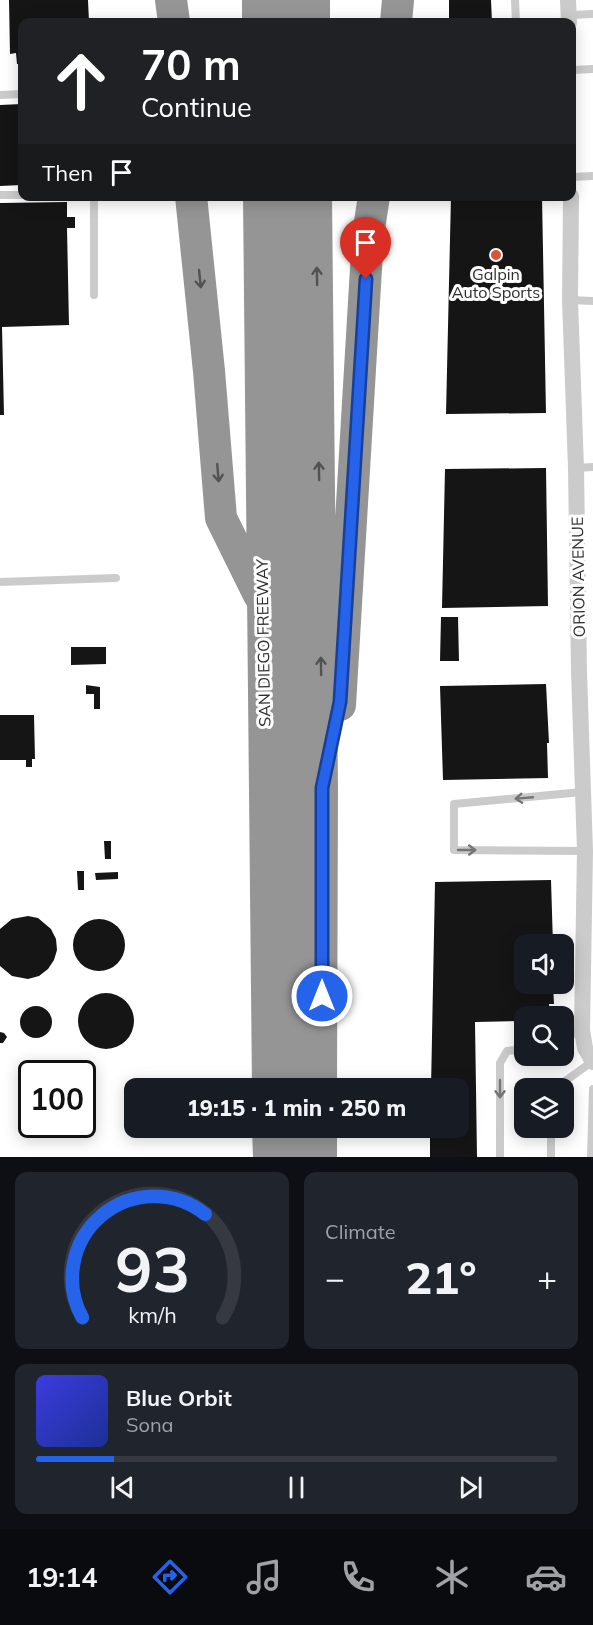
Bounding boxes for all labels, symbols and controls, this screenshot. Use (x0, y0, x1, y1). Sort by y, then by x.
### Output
text: 70 m (141, 38, 241, 91)
icon: ahead (42, 42, 120, 120)
text: Continue (141, 90, 252, 124)
icon: arrive (105, 156, 138, 189)
text: Then (42, 159, 93, 187)
pin (340, 217, 391, 279)
icon: arrive (349, 226, 382, 259)
marker: Galpin Auto Sports (489, 248, 503, 262)
place label: Galpin Auto Sports (452, 264, 540, 302)
one-way arrow (311, 267, 323, 287)
one-way arrow (195, 269, 206, 289)
one-way arrow (313, 462, 325, 482)
one-way arrow (213, 463, 224, 483)
street label: ORION AVENUE (567, 517, 589, 637)
street label: SAN DIEGO FREEWAY (252, 559, 274, 727)
one-way arrow (315, 657, 327, 677)
one-way arrow (514, 793, 534, 804)
one-way arrow (456, 844, 476, 856)
map controls (514, 934, 574, 1138)
button: sound (514, 934, 574, 994)
position arrow (290, 964, 354, 1028)
button: search (514, 1006, 574, 1066)
speed limit sign: 100 (18, 1060, 96, 1138)
button: layers (514, 1078, 574, 1138)
one-way arrow (494, 1079, 506, 1099)
text: 19:15 · 1 min · 250 m (187, 1094, 406, 1122)
text: Climate (325, 1219, 396, 1244)
text: 93 (115, 1229, 189, 1308)
text: 21° (405, 1249, 477, 1305)
text: − (325, 1257, 345, 1298)
text: + (537, 1257, 557, 1298)
text: km/h (128, 1301, 176, 1328)
text: Blue Orbit (126, 1384, 232, 1412)
text: Sona (126, 1412, 174, 1437)
icon: previous (106, 1471, 139, 1504)
icon: pause (280, 1471, 313, 1504)
icon: next (454, 1471, 487, 1504)
icon: directions (149, 1556, 191, 1598)
icon: music (243, 1556, 285, 1598)
icon: phone (337, 1556, 379, 1598)
icon: climate (431, 1556, 473, 1598)
icon: car (525, 1556, 567, 1598)
text: 19:14 (26, 1560, 97, 1594)

